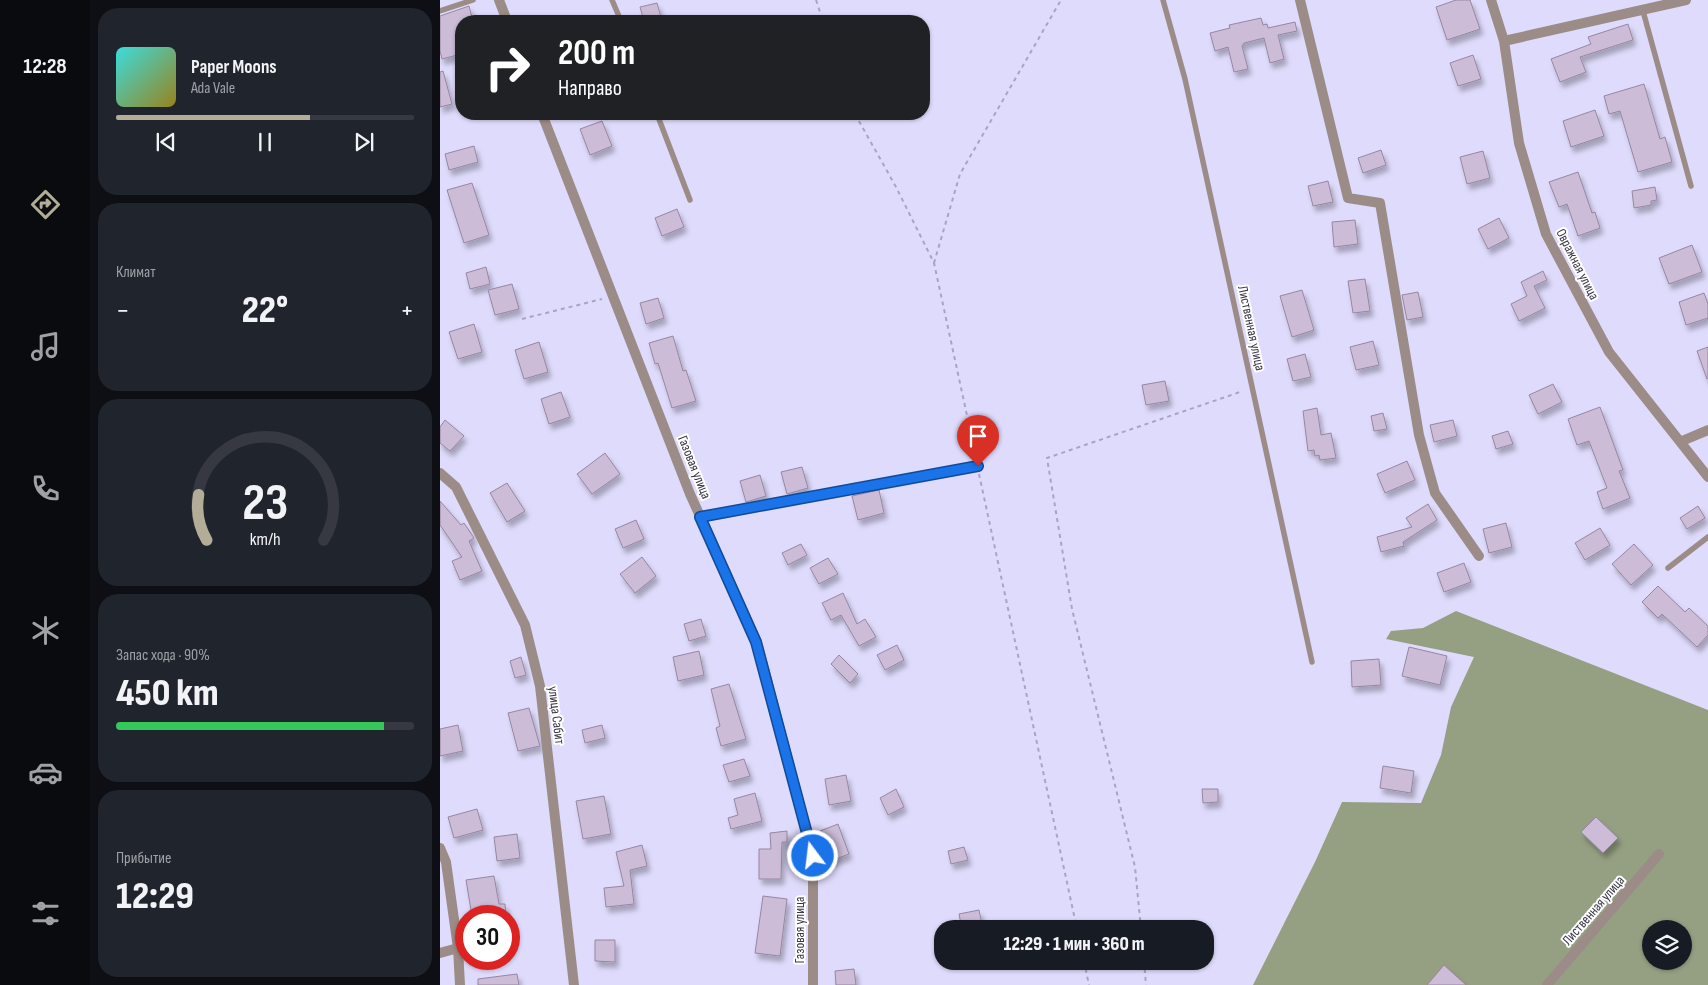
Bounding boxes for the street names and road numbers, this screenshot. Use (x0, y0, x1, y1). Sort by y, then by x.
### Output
street label: Овражная улица (1552, 226, 1603, 303)
street label: Лиственная улица (1234, 284, 1269, 372)
street label: Газовая улица (674, 433, 715, 501)
street label: улица Сабит (545, 685, 569, 745)
street label: Лиственная улица (1559, 872, 1628, 949)
street label: Газовая улица (791, 897, 808, 963)

